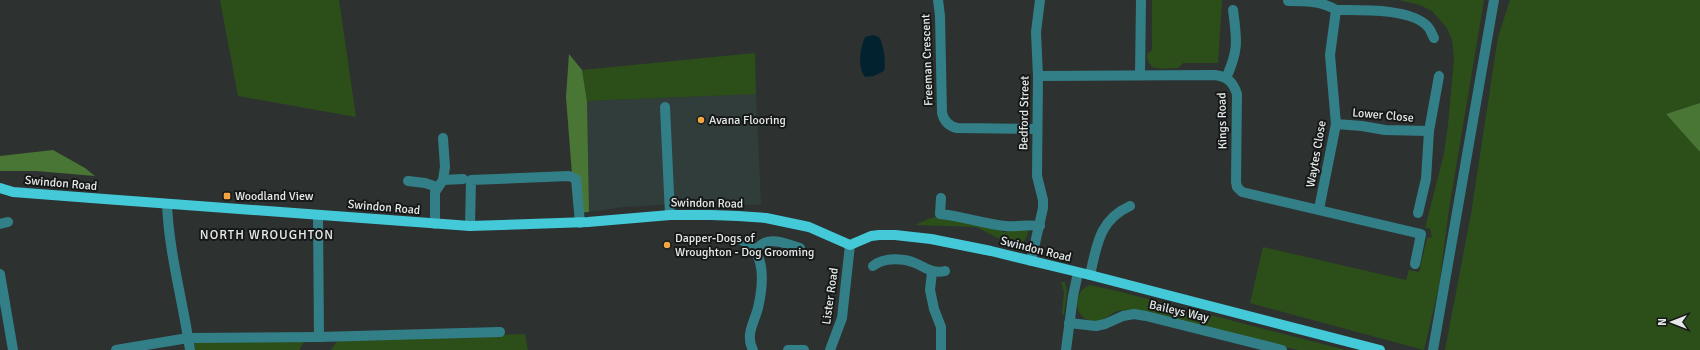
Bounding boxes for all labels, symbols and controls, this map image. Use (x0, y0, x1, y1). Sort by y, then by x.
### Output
street label: Freeman Crescent (918, 14, 937, 106)
street label: Bedford Street (1016, 76, 1033, 150)
street label: Kings Road (1215, 92, 1230, 150)
street label: Lower Close (1352, 105, 1414, 126)
place label: Avana Flooring (709, 113, 786, 128)
marker: Avana Flooring (696, 115, 706, 125)
street label: Waytes Close (1303, 120, 1330, 189)
street label: Swindon Road (24, 173, 98, 194)
place label: Woodland View (235, 189, 314, 204)
marker: Woodland View (222, 191, 232, 201)
street label: Swindon Road (671, 195, 743, 212)
street label: Swindon Road (347, 197, 421, 218)
district label: NORTH WROUGHTON (200, 227, 334, 243)
place label: Dapper-Dogs of Wroughton - Dog Grooming (675, 231, 814, 260)
street label: Swindon Road (999, 233, 1073, 266)
marker: Dapper-Dogs of Wroughton - Dog Grooming (662, 240, 672, 250)
street label: Lister Road (819, 267, 842, 326)
street label: Baileys Way (1148, 297, 1211, 326)
north arrow (1652, 302, 1692, 342)
text: N (1656, 318, 1669, 326)

